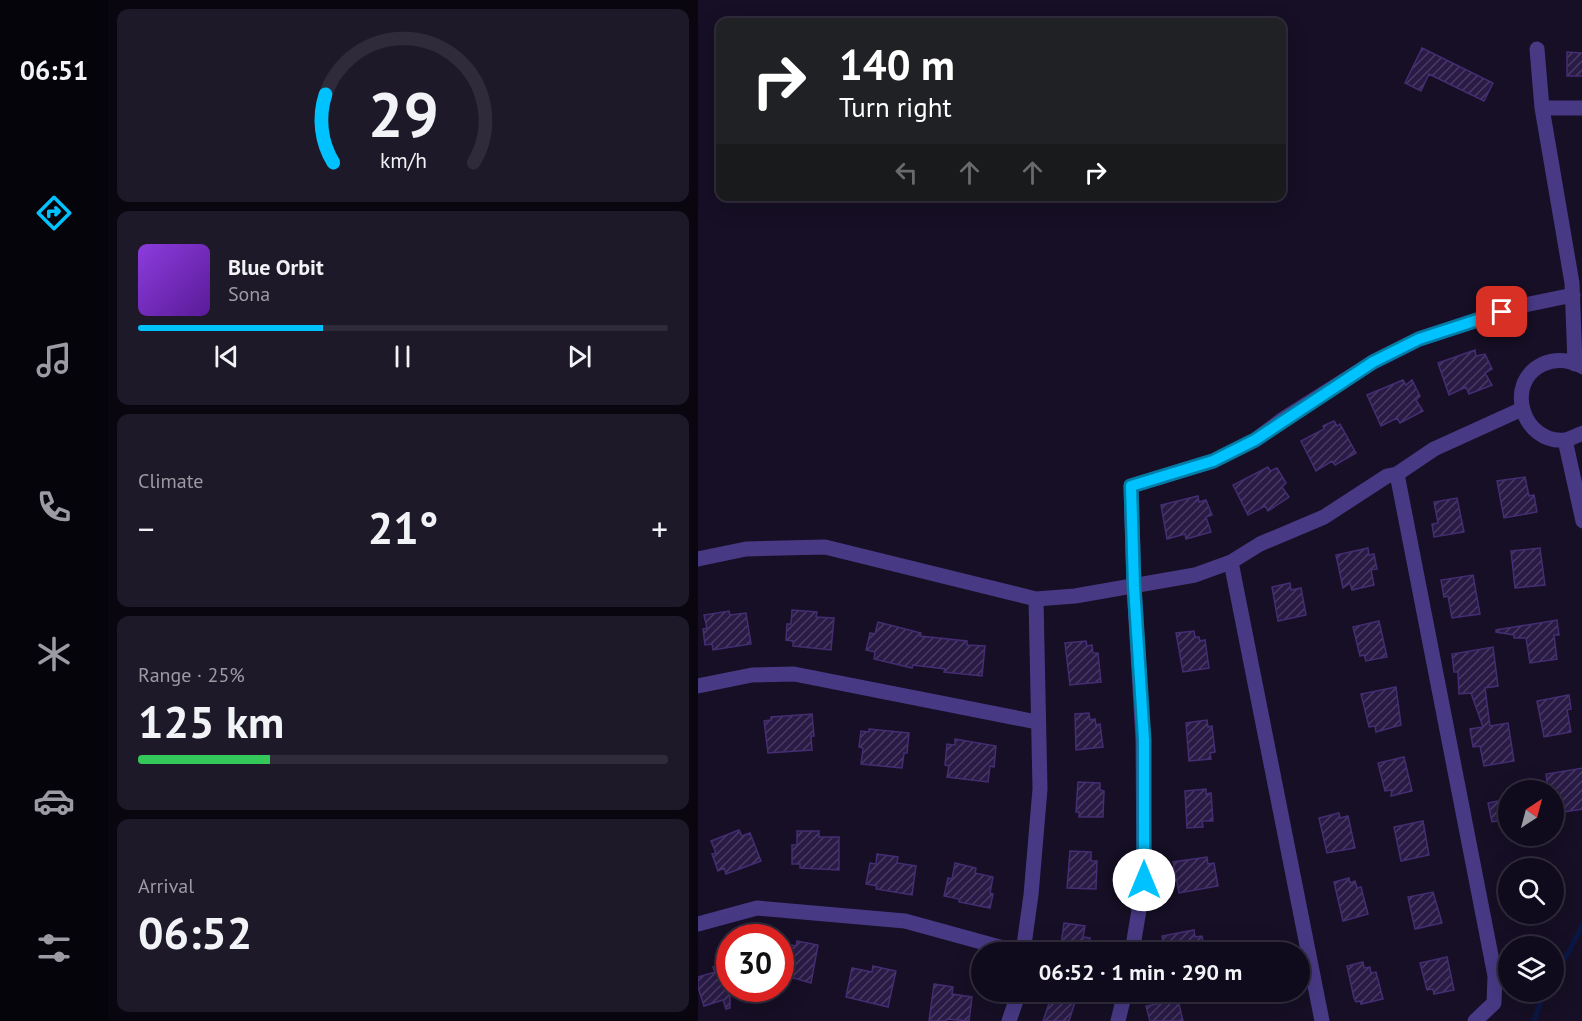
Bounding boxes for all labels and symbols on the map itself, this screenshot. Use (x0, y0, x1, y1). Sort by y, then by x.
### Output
pin (1476, 286, 1527, 337)
north arrow (1498, 780, 1564, 846)
position arrow (1112, 848, 1176, 912)
speed limit sign: 30 (716, 924, 794, 1002)

